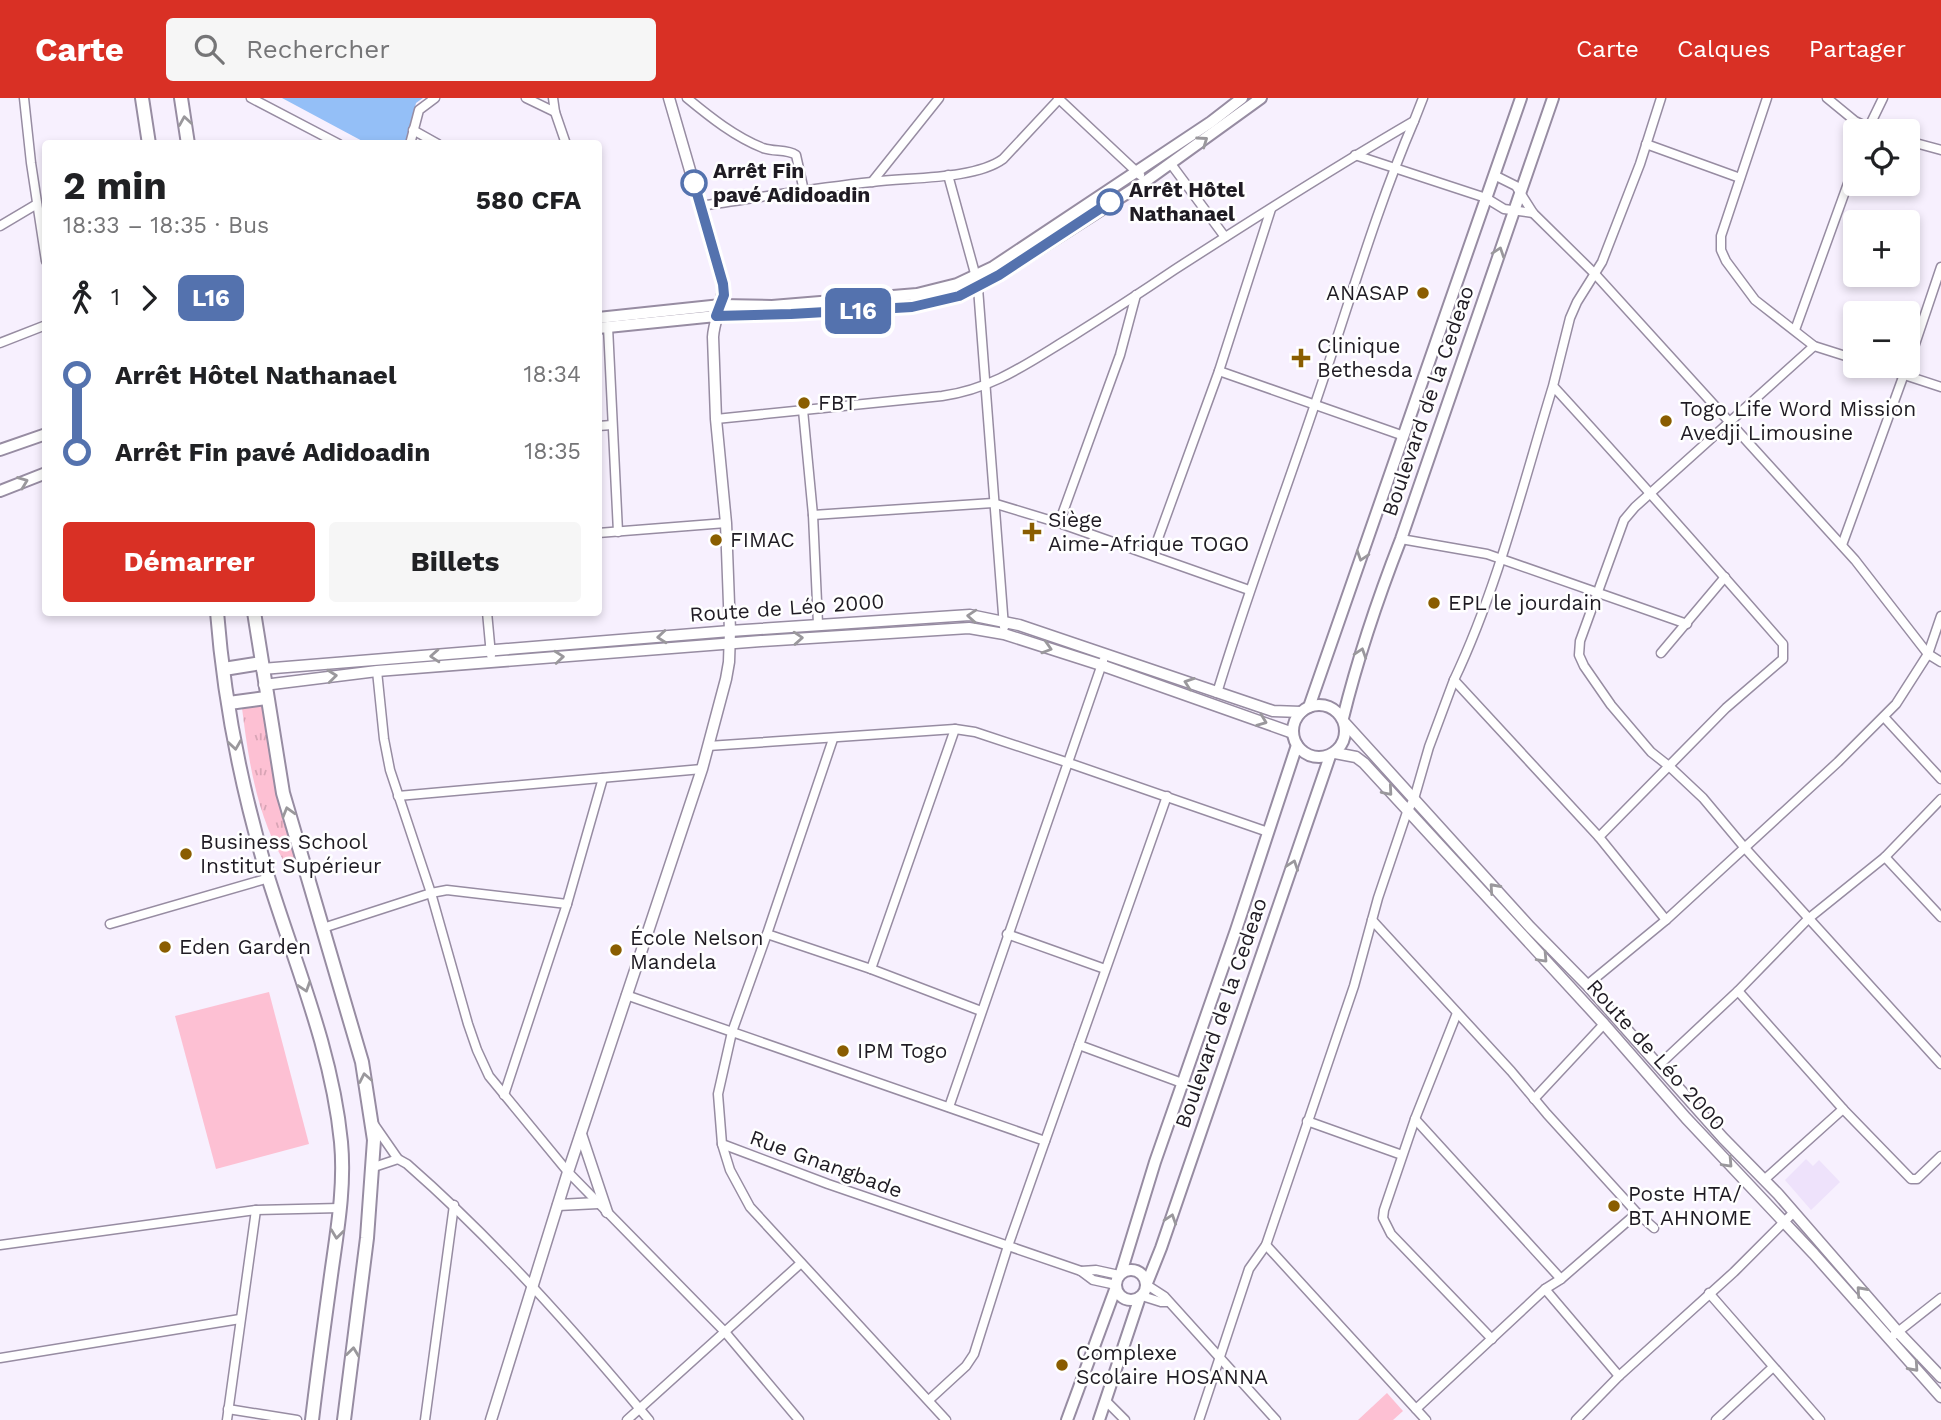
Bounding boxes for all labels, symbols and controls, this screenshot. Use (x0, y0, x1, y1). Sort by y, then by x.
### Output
search box (166, 18, 656, 81)
text: Carte (35, 30, 124, 69)
icon: search (190, 30, 228, 68)
text: Rechercher (246, 34, 390, 64)
text: Carte (1576, 35, 1639, 63)
text: Calques (1677, 35, 1771, 63)
text: Partager (1809, 35, 1906, 63)
one-way arrow (178, 115, 193, 127)
map controls (1843, 119, 1920, 378)
button: locate (1843, 119, 1920, 196)
one-way arrow (1195, 137, 1208, 149)
place label: Arrêt Fin pavé Adidoadin (713, 158, 870, 207)
text: 2 min (63, 164, 167, 208)
marker: Arrêt Fin pavé Adidoadin (681, 170, 707, 196)
place label: Arrêt Hôtel Nathanael (1129, 177, 1245, 226)
text: 580 CFA (476, 185, 581, 215)
marker: Arrêt Hôtel Nathanael (1097, 189, 1123, 215)
button: + (1843, 210, 1920, 287)
text: 18:33 – 18:35 · Bus (63, 212, 269, 239)
one-way arrow (1491, 247, 1505, 259)
icon: walk (63, 279, 101, 317)
icon: forward (130, 279, 168, 317)
place label: ANASAP (1326, 280, 1409, 305)
street label: Boulevard de la Cedeao (1376, 282, 1479, 519)
text: 1 (111, 284, 120, 311)
text: L16 (192, 284, 230, 312)
marker: ANASAP (1415, 285, 1431, 301)
line badge: L16 (818, 288, 898, 334)
text: L16 (839, 297, 877, 325)
button: − (1843, 301, 1920, 378)
place label: Clinique Bethesda (1317, 333, 1413, 382)
marker: Clinique Bethesda (1291, 348, 1311, 368)
text: Arrêt Hôtel Nathanael (115, 360, 396, 390)
text: 18:34 (524, 361, 581, 388)
place label: FBT (818, 390, 857, 415)
marker: FBT (796, 395, 812, 411)
place label: Togo Life Word Mission Avedji Limousine (1680, 396, 1916, 445)
marker: Togo Life Word Mission Avedji Limousine (1658, 413, 1674, 429)
text: Arrêt Fin pavé Adidoadin (115, 437, 430, 467)
text: 18:35 (524, 438, 581, 465)
one-way arrow (16, 476, 28, 490)
place label: Siège Aime-Afrique TOGO (1048, 507, 1249, 556)
button: Démarrer (63, 522, 315, 602)
button: Billets (329, 522, 581, 602)
marker: Siège Aime-Afrique TOGO (1022, 522, 1042, 542)
place label: FIMAC (730, 527, 795, 552)
marker: FIMAC (708, 532, 724, 548)
one-way arrow (1356, 549, 1370, 562)
street label: Route de Léo 2000 (689, 588, 885, 627)
place label: EPL le jourdain (1448, 590, 1602, 615)
marker: EPL le jourdain (1426, 595, 1442, 611)
one-way arrow (966, 608, 977, 623)
one-way arrow (656, 629, 667, 644)
one-way arrow (793, 631, 804, 646)
one-way arrow (1041, 639, 1053, 654)
one-way arrow (1353, 647, 1367, 659)
one-way arrow (429, 648, 440, 663)
one-way arrow (553, 650, 564, 665)
one-way arrow (327, 669, 338, 684)
one-way arrow (1183, 677, 1195, 691)
one-way arrow (1256, 713, 1268, 727)
one-way arrow (228, 739, 243, 751)
one-way arrow (1380, 782, 1392, 795)
one-way arrow (282, 806, 297, 818)
place label: Business School Institut Supérieur (200, 829, 382, 878)
marker: Business School Institut Supérieur (178, 846, 194, 862)
one-way arrow (1285, 860, 1299, 872)
one-way arrow (1490, 883, 1502, 896)
street label: Boulevard de la Cedeao (1169, 894, 1272, 1131)
place label: École Nelson Mandela (630, 925, 764, 974)
place label: Eden Garden (179, 934, 311, 959)
marker: Eden Garden (157, 939, 173, 955)
marker: École Nelson Mandela (608, 942, 624, 958)
one-way arrow (1534, 950, 1547, 963)
street label: Route de Léo 2000 (1582, 974, 1731, 1136)
one-way arrow (297, 980, 311, 992)
place label: IPM Togo (857, 1038, 947, 1063)
marker: IPM Togo (835, 1043, 851, 1059)
one-way arrow (358, 1072, 373, 1084)
street label: Rue Gnangbade (746, 1124, 906, 1203)
one-way arrow (1719, 1155, 1732, 1168)
place label: Poste HTA/ BT AHNOME (1628, 1181, 1752, 1230)
marker: Poste HTA/ BT AHNOME (1606, 1198, 1622, 1214)
one-way arrow (1162, 1214, 1177, 1226)
one-way arrow (329, 1228, 344, 1240)
one-way arrow (1857, 1286, 1869, 1299)
place label: Complexe Scolaire HOSANNA (1076, 1340, 1268, 1389)
one-way arrow (345, 1347, 360, 1358)
marker: Complexe Scolaire HOSANNA (1054, 1357, 1070, 1373)
one-way arrow (1906, 1359, 1918, 1372)

